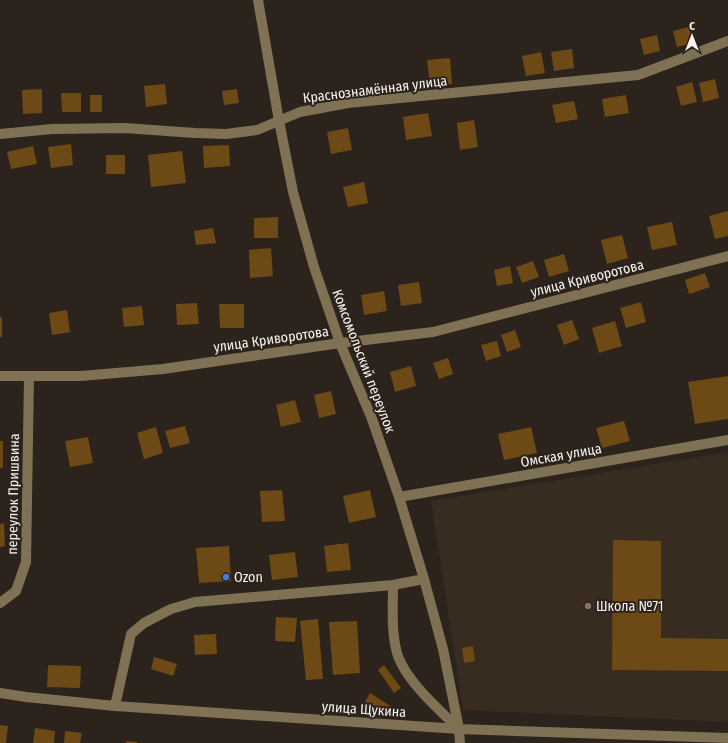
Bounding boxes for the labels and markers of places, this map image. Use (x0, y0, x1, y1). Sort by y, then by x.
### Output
place label: Ozon (234, 569, 263, 586)
marker: Ozon (221, 572, 231, 582)
place label: Школа №71 (596, 598, 663, 615)
marker: Школа №71 (583, 601, 593, 611)

